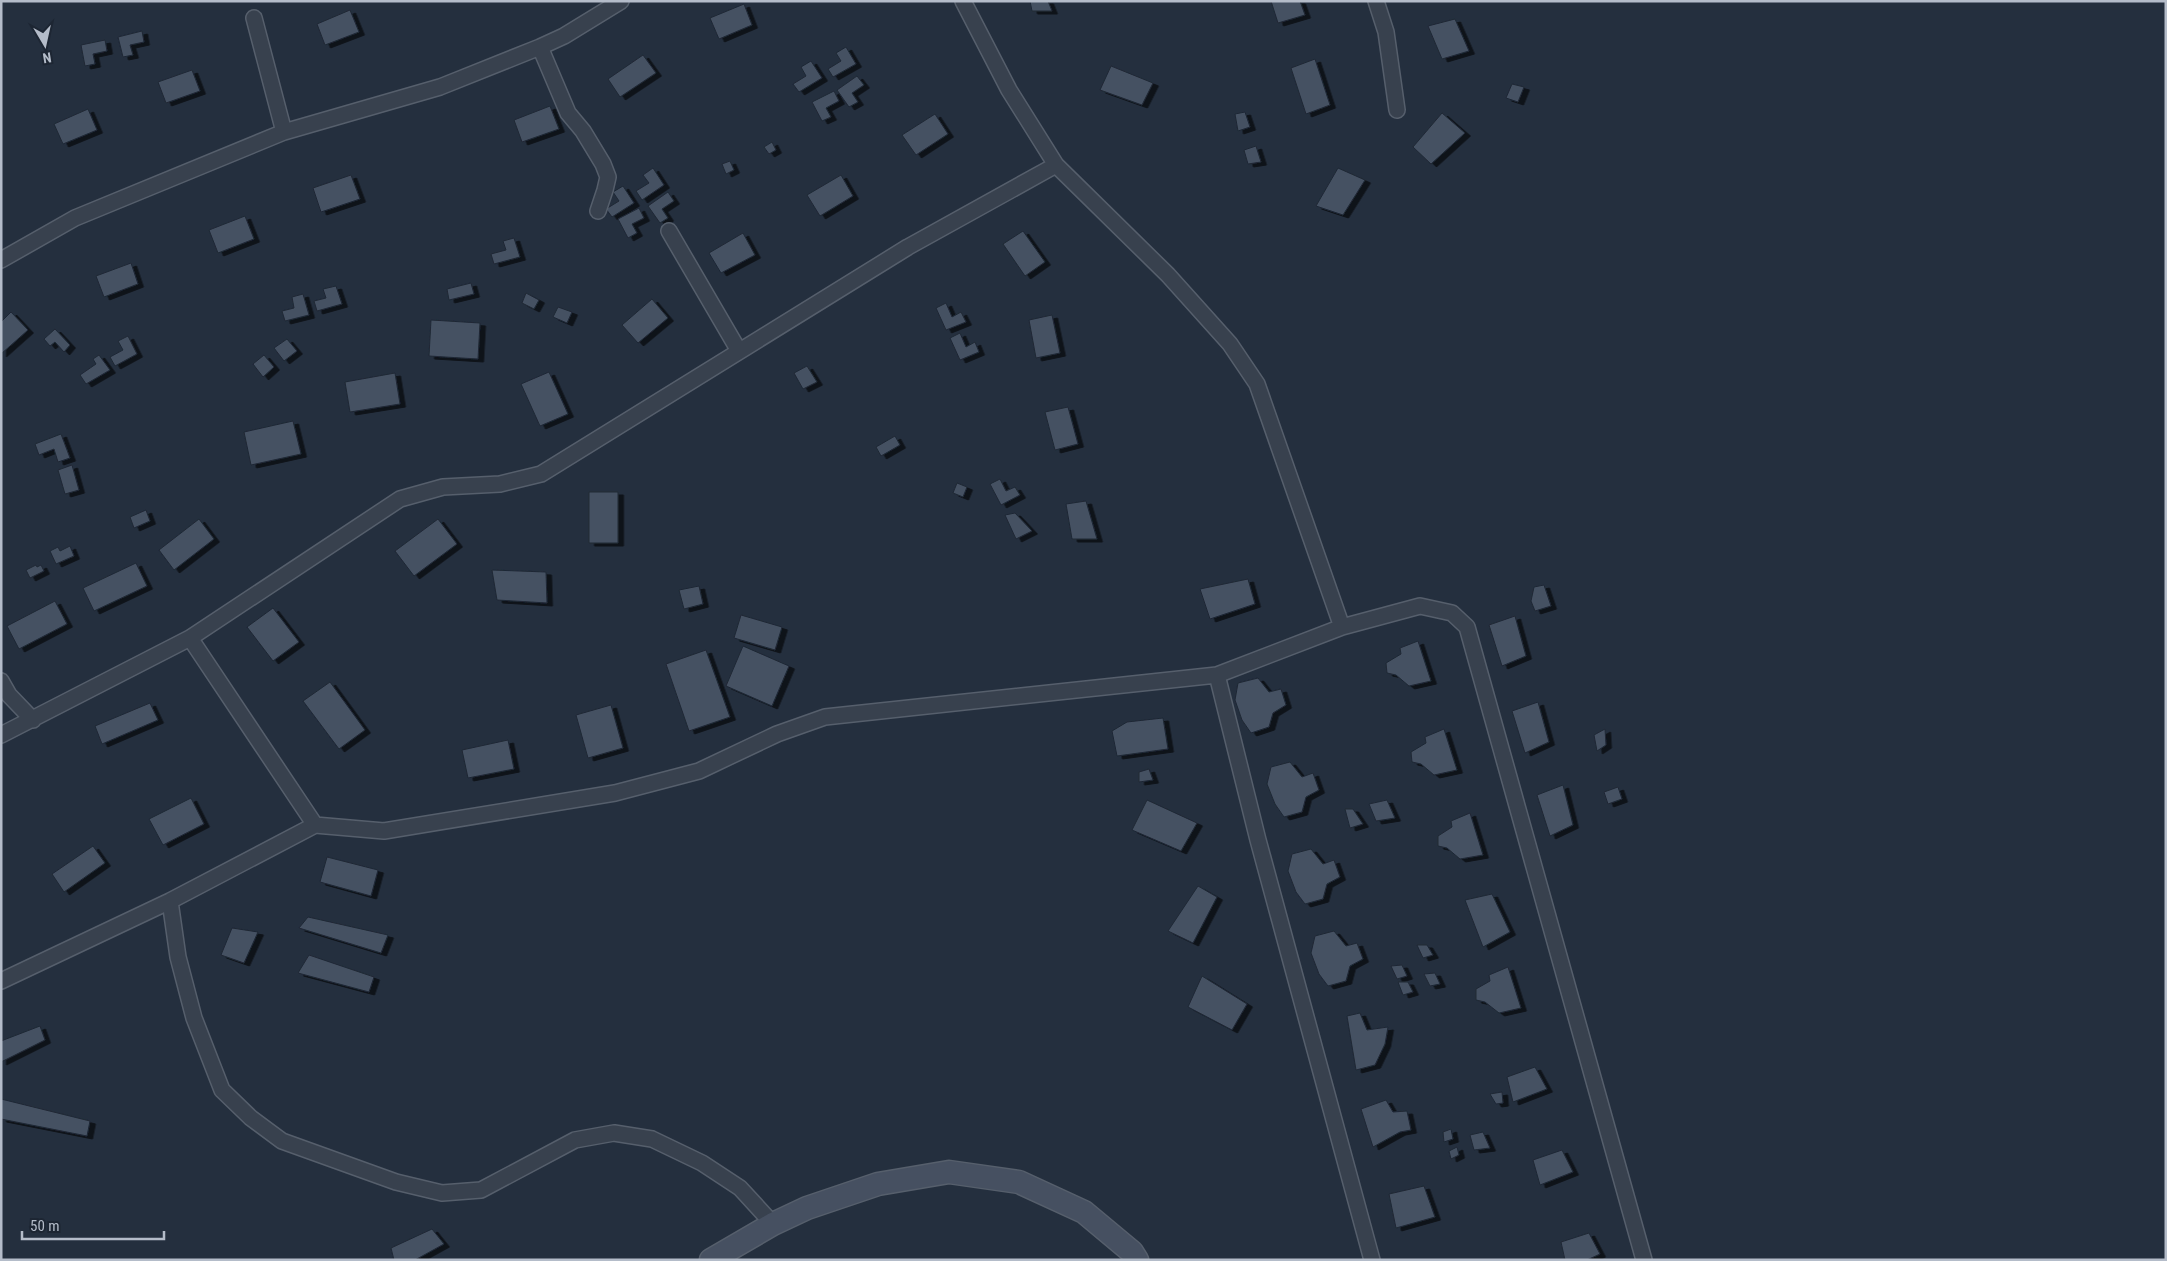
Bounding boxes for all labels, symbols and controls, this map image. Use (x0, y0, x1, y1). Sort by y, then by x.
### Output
north arrow (20, 20, 70, 70)
text: N (42, 49, 53, 66)
scale bar (22, 1208, 165, 1240)
text: 50 m (30, 1217, 60, 1235)

